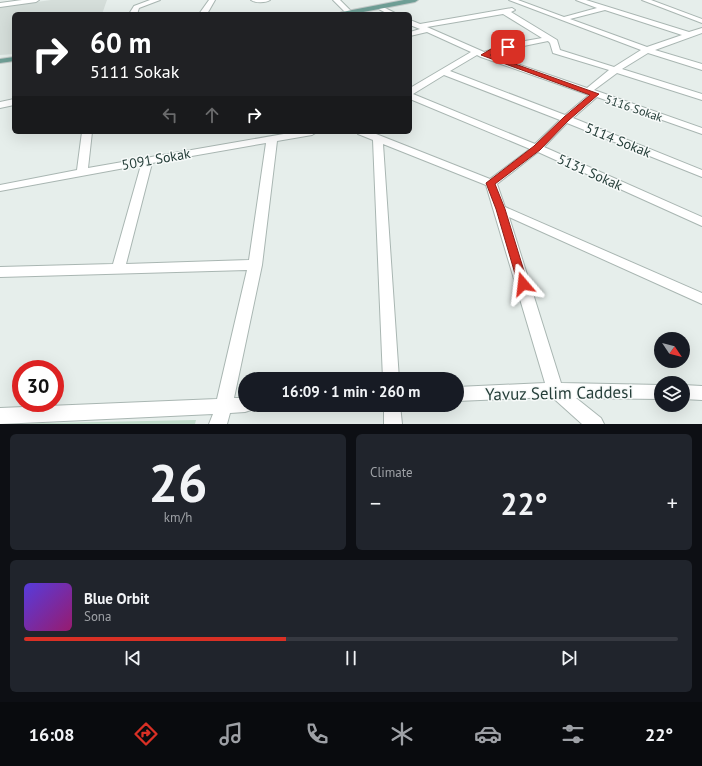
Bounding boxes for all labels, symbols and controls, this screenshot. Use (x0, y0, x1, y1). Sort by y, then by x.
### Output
text: 60 m (90, 24, 151, 61)
icon: right (24, 28, 76, 80)
pin (491, 30, 525, 64)
icon: arrive (497, 36, 519, 58)
text: 5111 Sokak (90, 60, 179, 83)
street label: 5116 Sokak (603, 91, 665, 125)
icon: left (159, 104, 181, 126)
icon: ahead (201, 104, 223, 126)
icon: right (243, 104, 265, 126)
street label: 5114 Sokak (582, 119, 654, 161)
street label: 5091 Sokak (120, 144, 192, 174)
street label: 5131 Sokak (555, 150, 626, 194)
position arrow (502, 263, 544, 305)
north arrow (654, 332, 690, 368)
map controls (654, 332, 690, 412)
speed limit sign: 30 (12, 360, 64, 412)
button: layers (654, 376, 690, 412)
street label: Yavuz Selim Caddesi (485, 381, 633, 405)
text: 16:09 · 1 min · 260 m (282, 382, 420, 401)
text: 26 (149, 449, 207, 516)
text: Climate (370, 464, 413, 481)
text: 22° (500, 484, 548, 523)
text: − (370, 489, 381, 517)
text: + (667, 489, 678, 517)
text: km/h (164, 509, 192, 526)
text: Blue Orbit (84, 589, 149, 608)
text: Sona (84, 608, 111, 625)
icon: previous (122, 647, 144, 669)
icon: pause (340, 647, 362, 669)
icon: next (558, 647, 580, 669)
icon: directions (132, 720, 160, 748)
icon: music (217, 720, 245, 748)
icon: phone (303, 720, 331, 748)
icon: climate (388, 720, 416, 748)
icon: car (474, 720, 502, 748)
icon: filters (559, 720, 587, 748)
text: 16:08 (29, 723, 74, 746)
text: 22° (645, 723, 673, 746)

